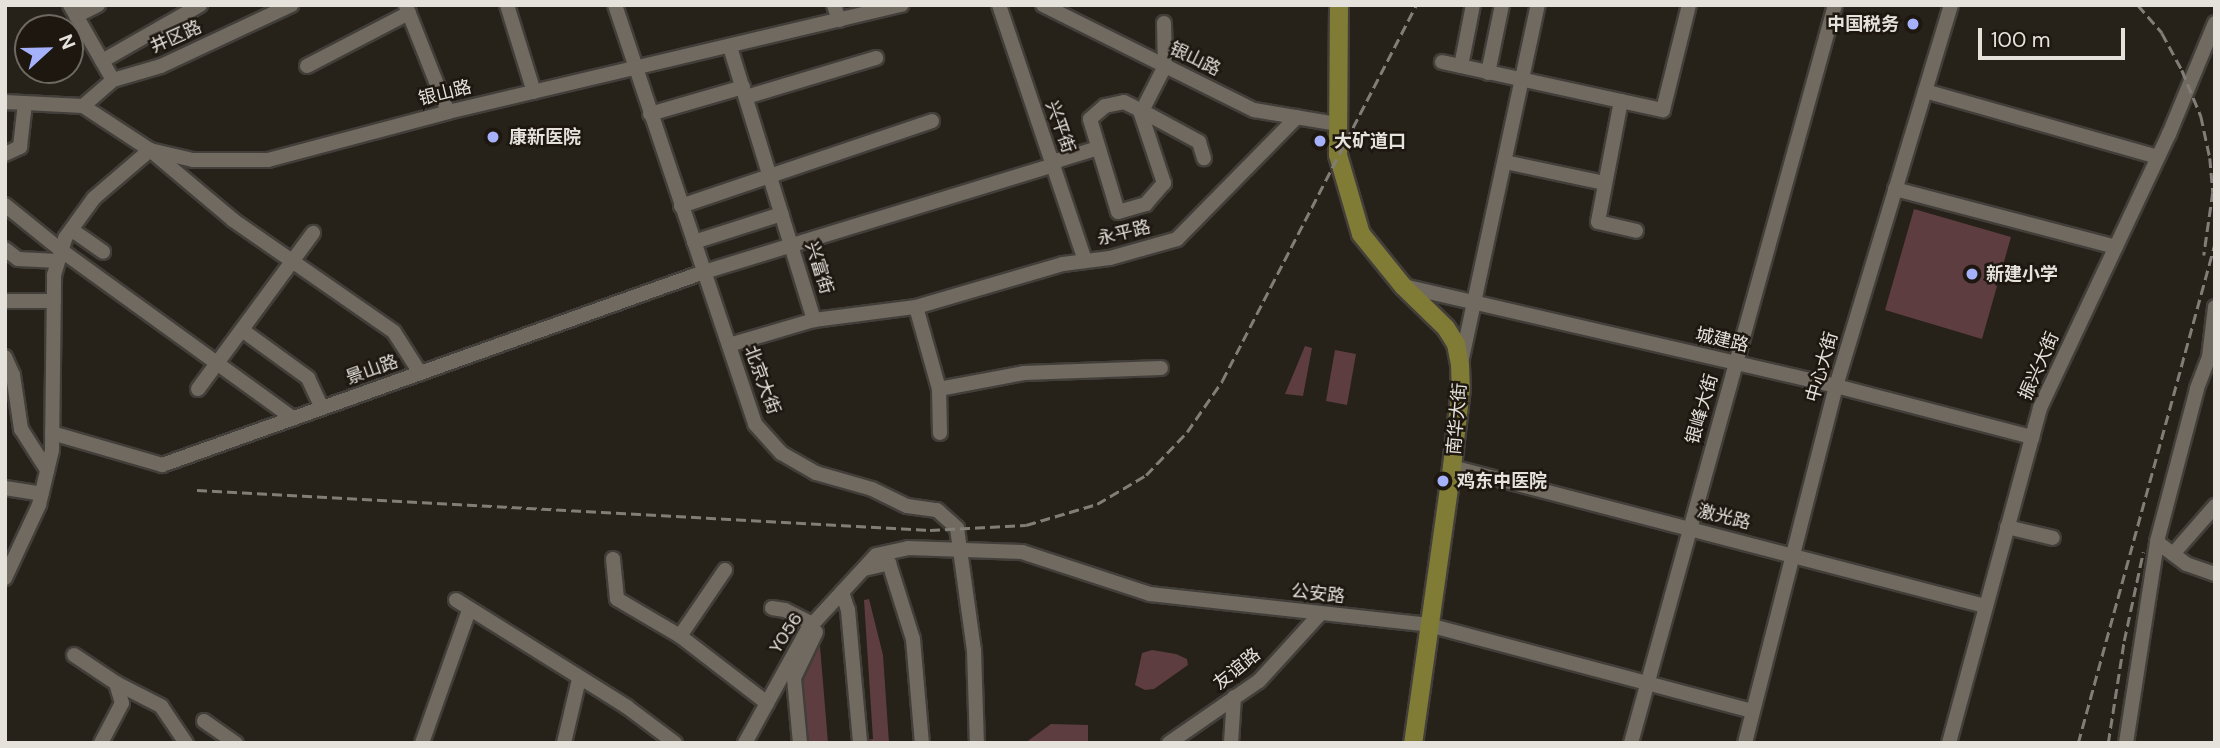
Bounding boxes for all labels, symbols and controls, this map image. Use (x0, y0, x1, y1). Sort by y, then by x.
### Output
place label: 中国税务 (1827, 13, 1899, 35)
north arrow (14, 14, 84, 84)
scale bar (1982, 14, 2129, 58)
street label: 井区路 (147, 16, 205, 58)
marker: 中国税务 (1905, 16, 1921, 32)
text: 100 m (1991, 26, 2051, 54)
text: N (53, 31, 81, 53)
street label: 银山路 (1166, 37, 1224, 81)
street label: 银山路 (416, 76, 474, 110)
street label: 兴平街 (1041, 98, 1079, 156)
place label: 康新医院 (509, 126, 581, 148)
marker: 康新医院 (483, 127, 503, 147)
place label: 大矿道口 (1334, 130, 1406, 152)
marker: 大矿道口 (1312, 133, 1328, 149)
street label: 永平路 (1095, 216, 1153, 250)
street label: 兴富街 (801, 239, 837, 297)
place label: 新建小学 (1986, 263, 2058, 285)
marker: 新建小学 (1964, 266, 1980, 282)
street label: 城建路 (1693, 323, 1751, 357)
street label: 中心大街 (1802, 329, 1842, 405)
street label: 振兴大街 (2014, 329, 2064, 403)
street label: 北京大街 (740, 342, 784, 418)
street label: 景山路 (343, 351, 401, 389)
street label: 银峰大街 (1682, 371, 1722, 447)
street label: 南华大街 (1443, 382, 1471, 456)
place label: 鸡东中医院 (1457, 470, 1547, 492)
marker: 鸡东中医院 (1435, 473, 1451, 489)
street label: 激光路 (1695, 500, 1753, 534)
street label: 公安路 (1290, 580, 1346, 608)
street label: Y056 (765, 609, 807, 657)
street label: 友谊路 (1209, 644, 1265, 694)

